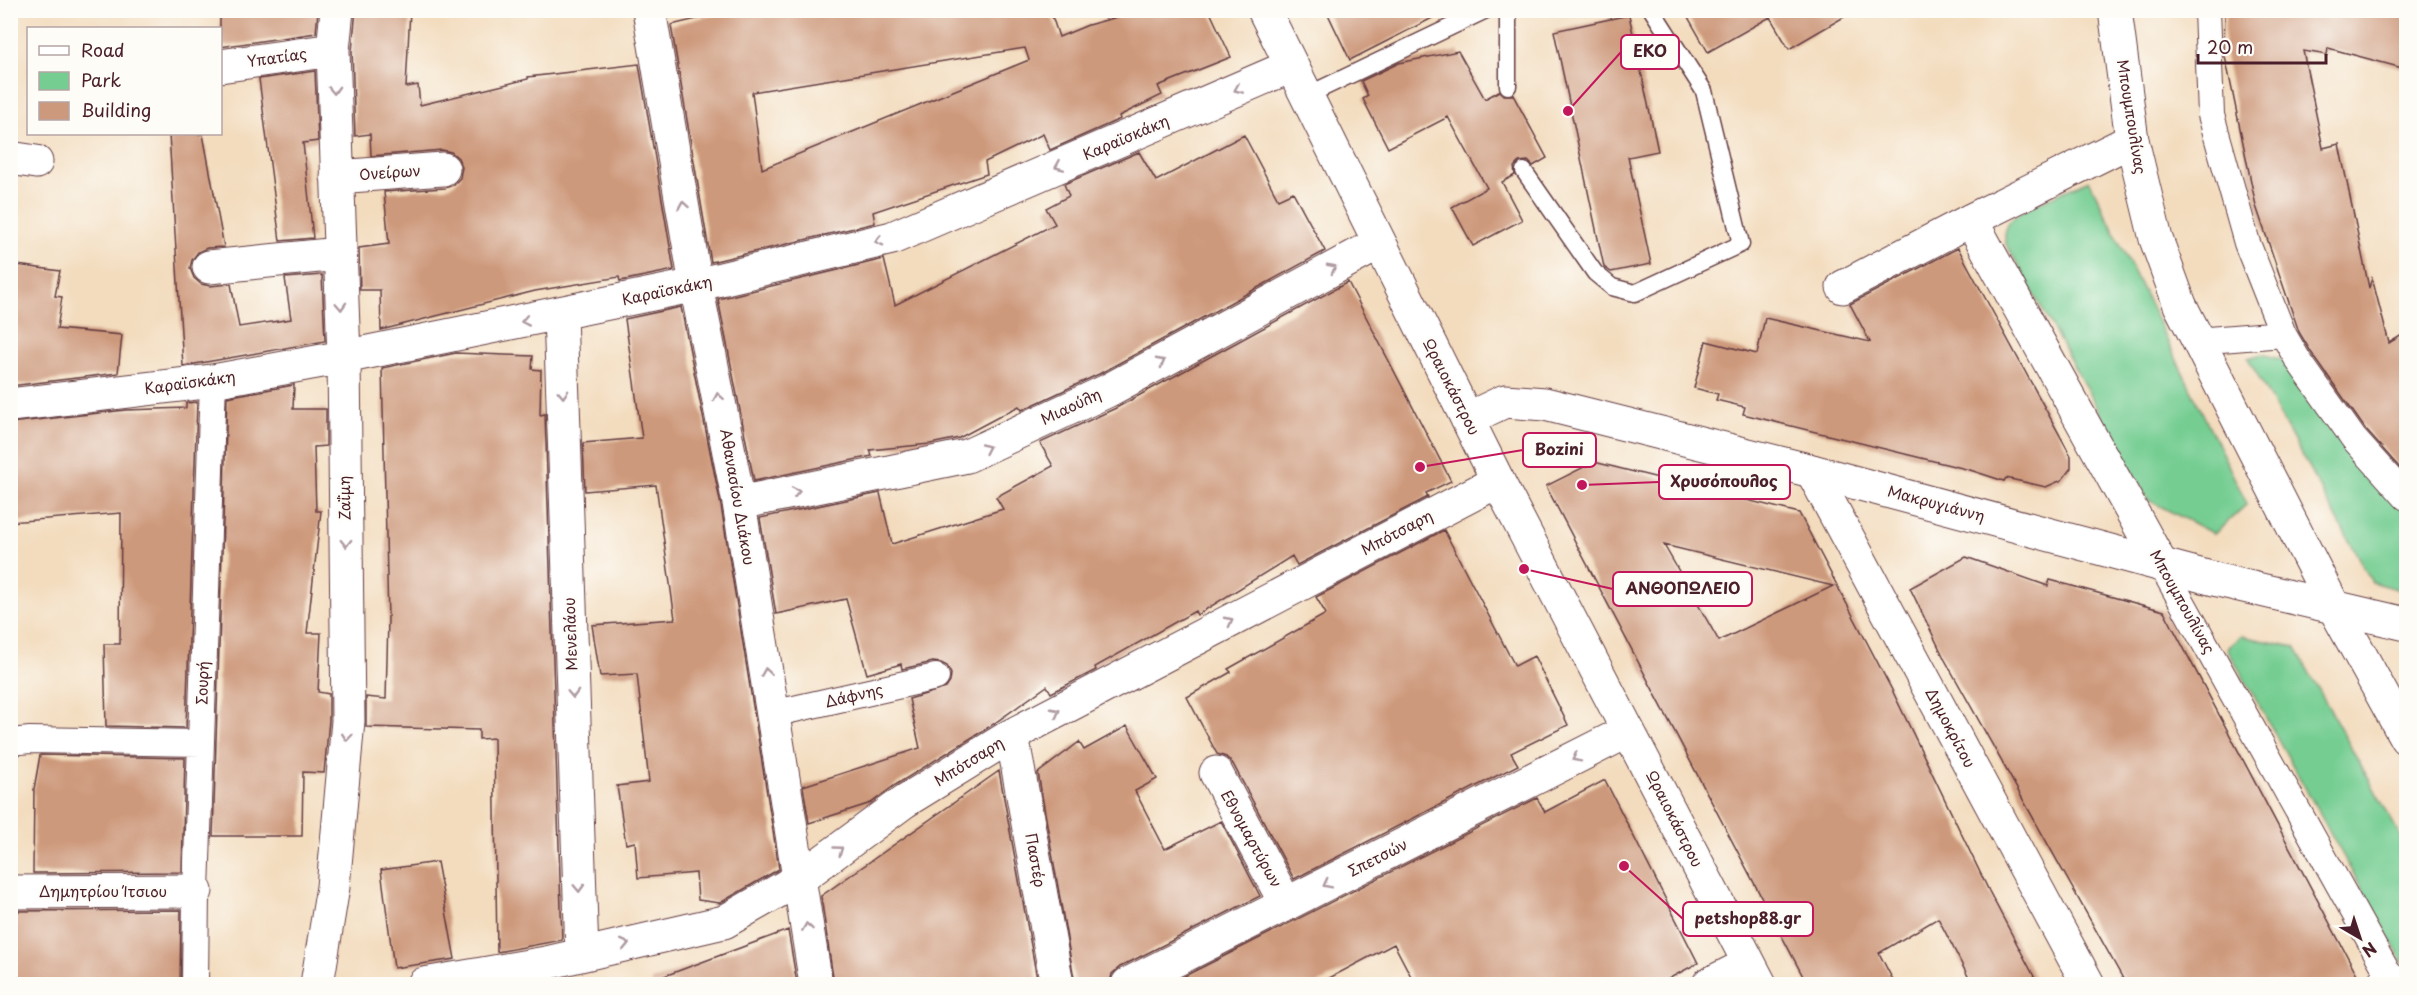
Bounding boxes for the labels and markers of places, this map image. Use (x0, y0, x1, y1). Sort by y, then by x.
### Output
callout: EKO (1621, 35, 1679, 69)
callout: Bozini (1523, 433, 1596, 467)
callout: Χρυσόπουλος (1659, 465, 1790, 499)
callout: ΑΝΘΟΠΩΛΕΙΟ (1613, 572, 1752, 606)
callout: petshop88.gr (1683, 902, 1813, 936)

